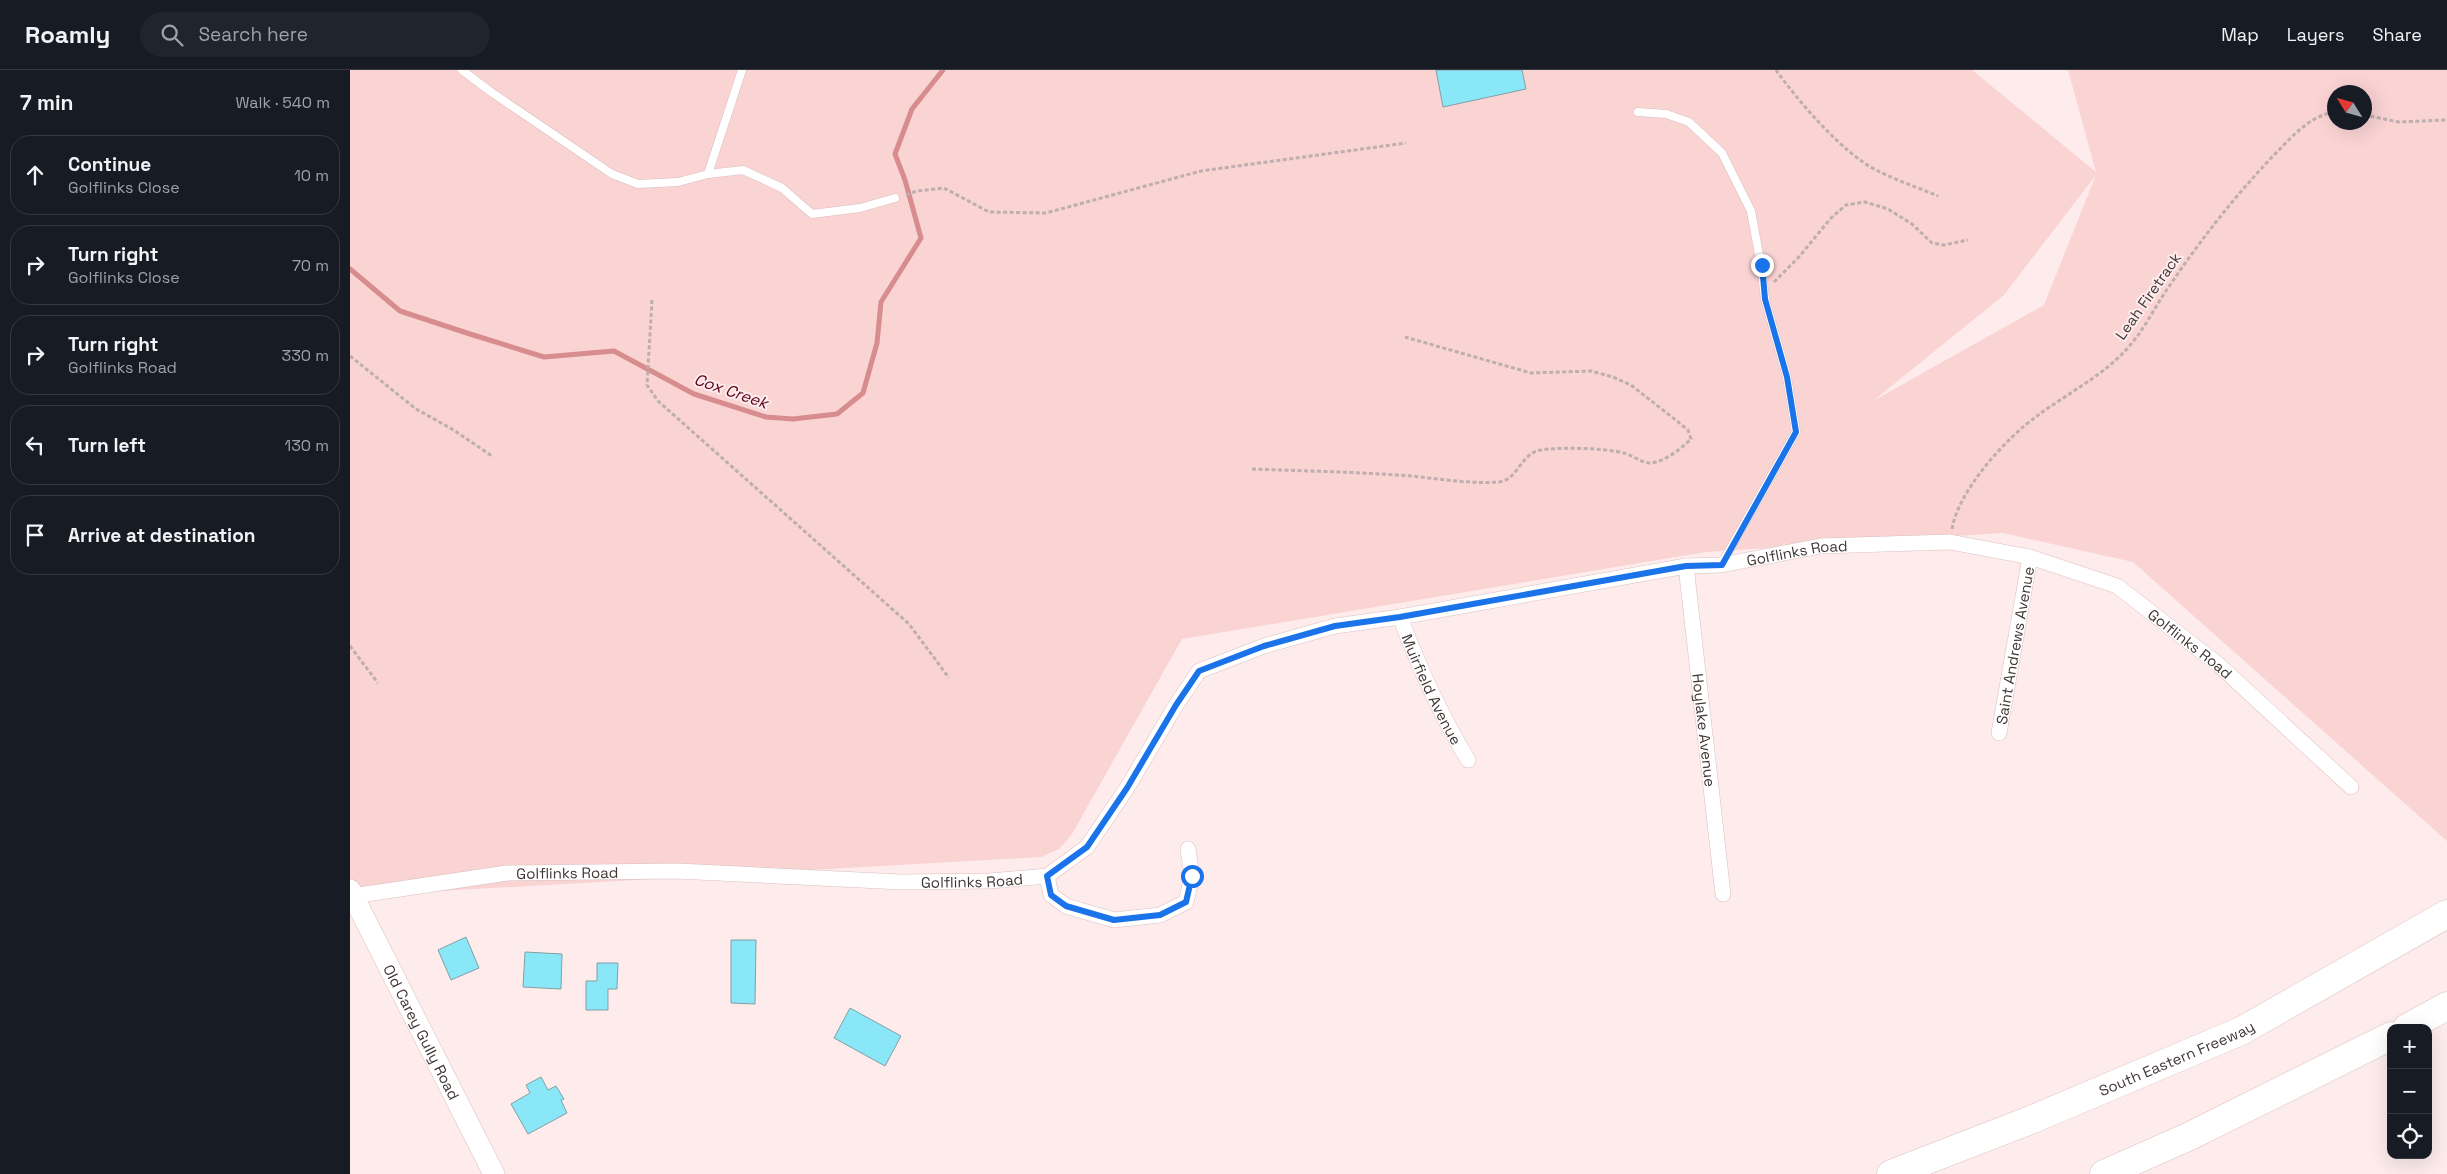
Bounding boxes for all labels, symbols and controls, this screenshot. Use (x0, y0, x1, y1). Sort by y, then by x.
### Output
search box (140, 12, 490, 57)
text: Roamly (25, 19, 110, 50)
icon: search (158, 21, 186, 49)
text: Search here (198, 22, 308, 47)
text: Map (2221, 23, 2259, 46)
text: Layers (2287, 23, 2344, 46)
text: Share (2372, 23, 2422, 46)
north arrow (2327, 85, 2372, 130)
text: 7 min (20, 89, 73, 116)
text: Walk · 540 m (236, 92, 330, 113)
text: Continue (68, 152, 151, 177)
icon: ahead (21, 161, 49, 189)
text: 10 m (294, 165, 329, 186)
text: Golflinks Close (68, 177, 180, 198)
text: Turn right (68, 242, 158, 267)
street label: Leah Firetrack (2111, 249, 2185, 343)
icon: right (21, 251, 49, 279)
route end (1751, 254, 1774, 277)
text: 70 m (292, 255, 329, 276)
text: Golflinks Close (68, 267, 180, 288)
text: Turn right (68, 332, 158, 357)
icon: right (21, 341, 49, 369)
text: 330 m (282, 345, 329, 366)
text: Golflinks Road (68, 357, 177, 378)
water label: Cox Creek (691, 369, 773, 414)
icon: left (21, 431, 49, 459)
text: Turn left (68, 433, 146, 458)
text: 130 m (285, 435, 329, 456)
icon: arrive (21, 521, 49, 549)
text: Arrive at destination (68, 523, 256, 548)
street label: Golflinks Road (1745, 536, 1848, 569)
street label: Saint Andrews Avenue (1991, 565, 2038, 726)
street label: Golflinks Road (2144, 604, 2237, 682)
street label: Muirfield Avenue (1398, 631, 1466, 748)
street label: Hoylake Avenue (1689, 672, 1720, 788)
street label: Golflinks Road (516, 862, 619, 882)
route start (1181, 865, 1204, 888)
street label: Golflinks Road (921, 869, 1024, 891)
street label: Old Carey Gully Road (380, 961, 464, 1103)
street label: South Eastern Freeway (2096, 1016, 2257, 1100)
map controls (2387, 1024, 2432, 1159)
button: + (2387, 1024, 2432, 1069)
button: − (2387, 1069, 2432, 1114)
button: locate (2387, 1114, 2432, 1159)

